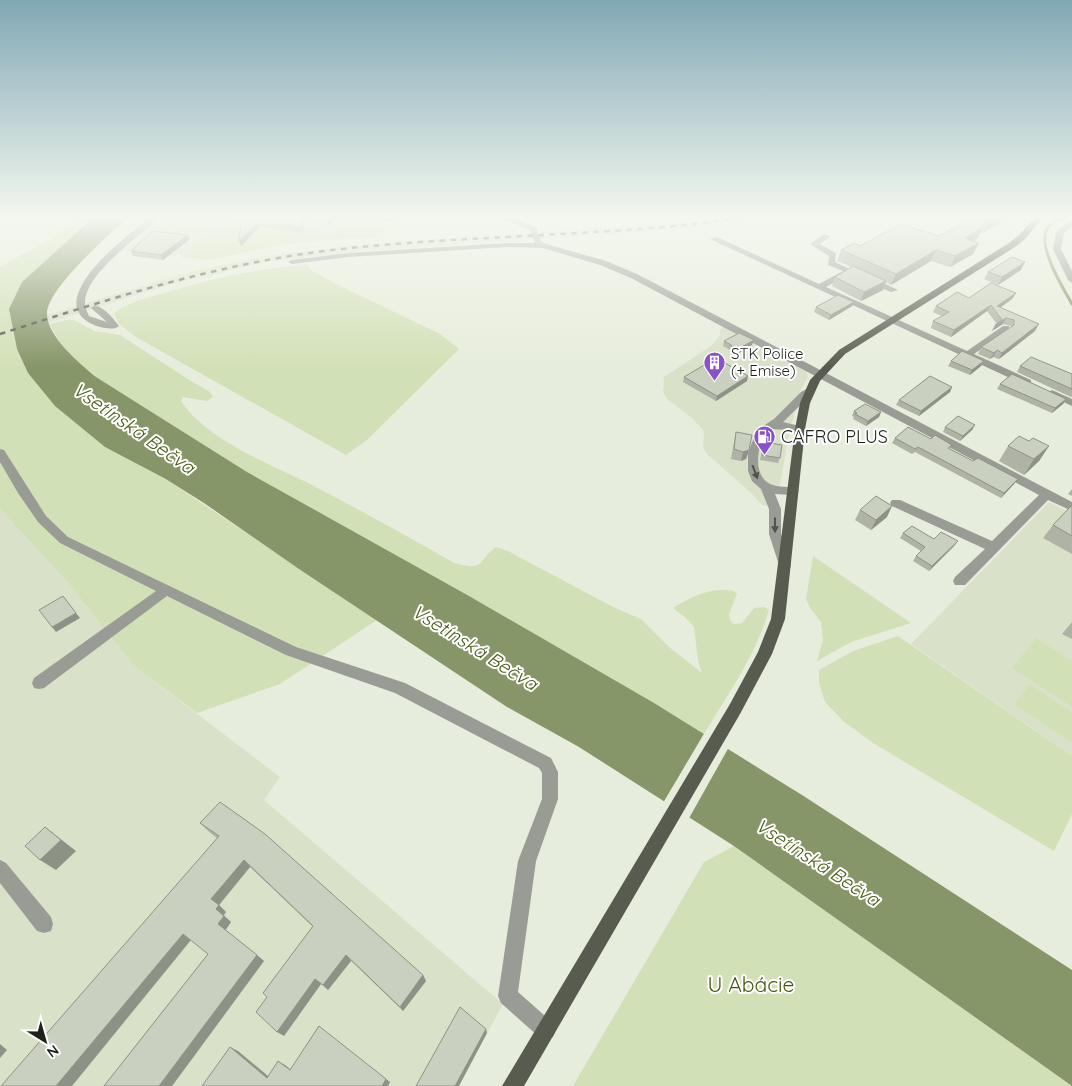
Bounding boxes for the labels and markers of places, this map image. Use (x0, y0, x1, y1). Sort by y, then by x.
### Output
place label: STK Police (+ Emise) (731, 344, 803, 380)
building icon: STK Police (+ Emise) (703, 350, 727, 381)
fuel station icon: CAFRO PLUS (753, 424, 777, 455)
place label: CAFRO PLUS (781, 425, 888, 448)

